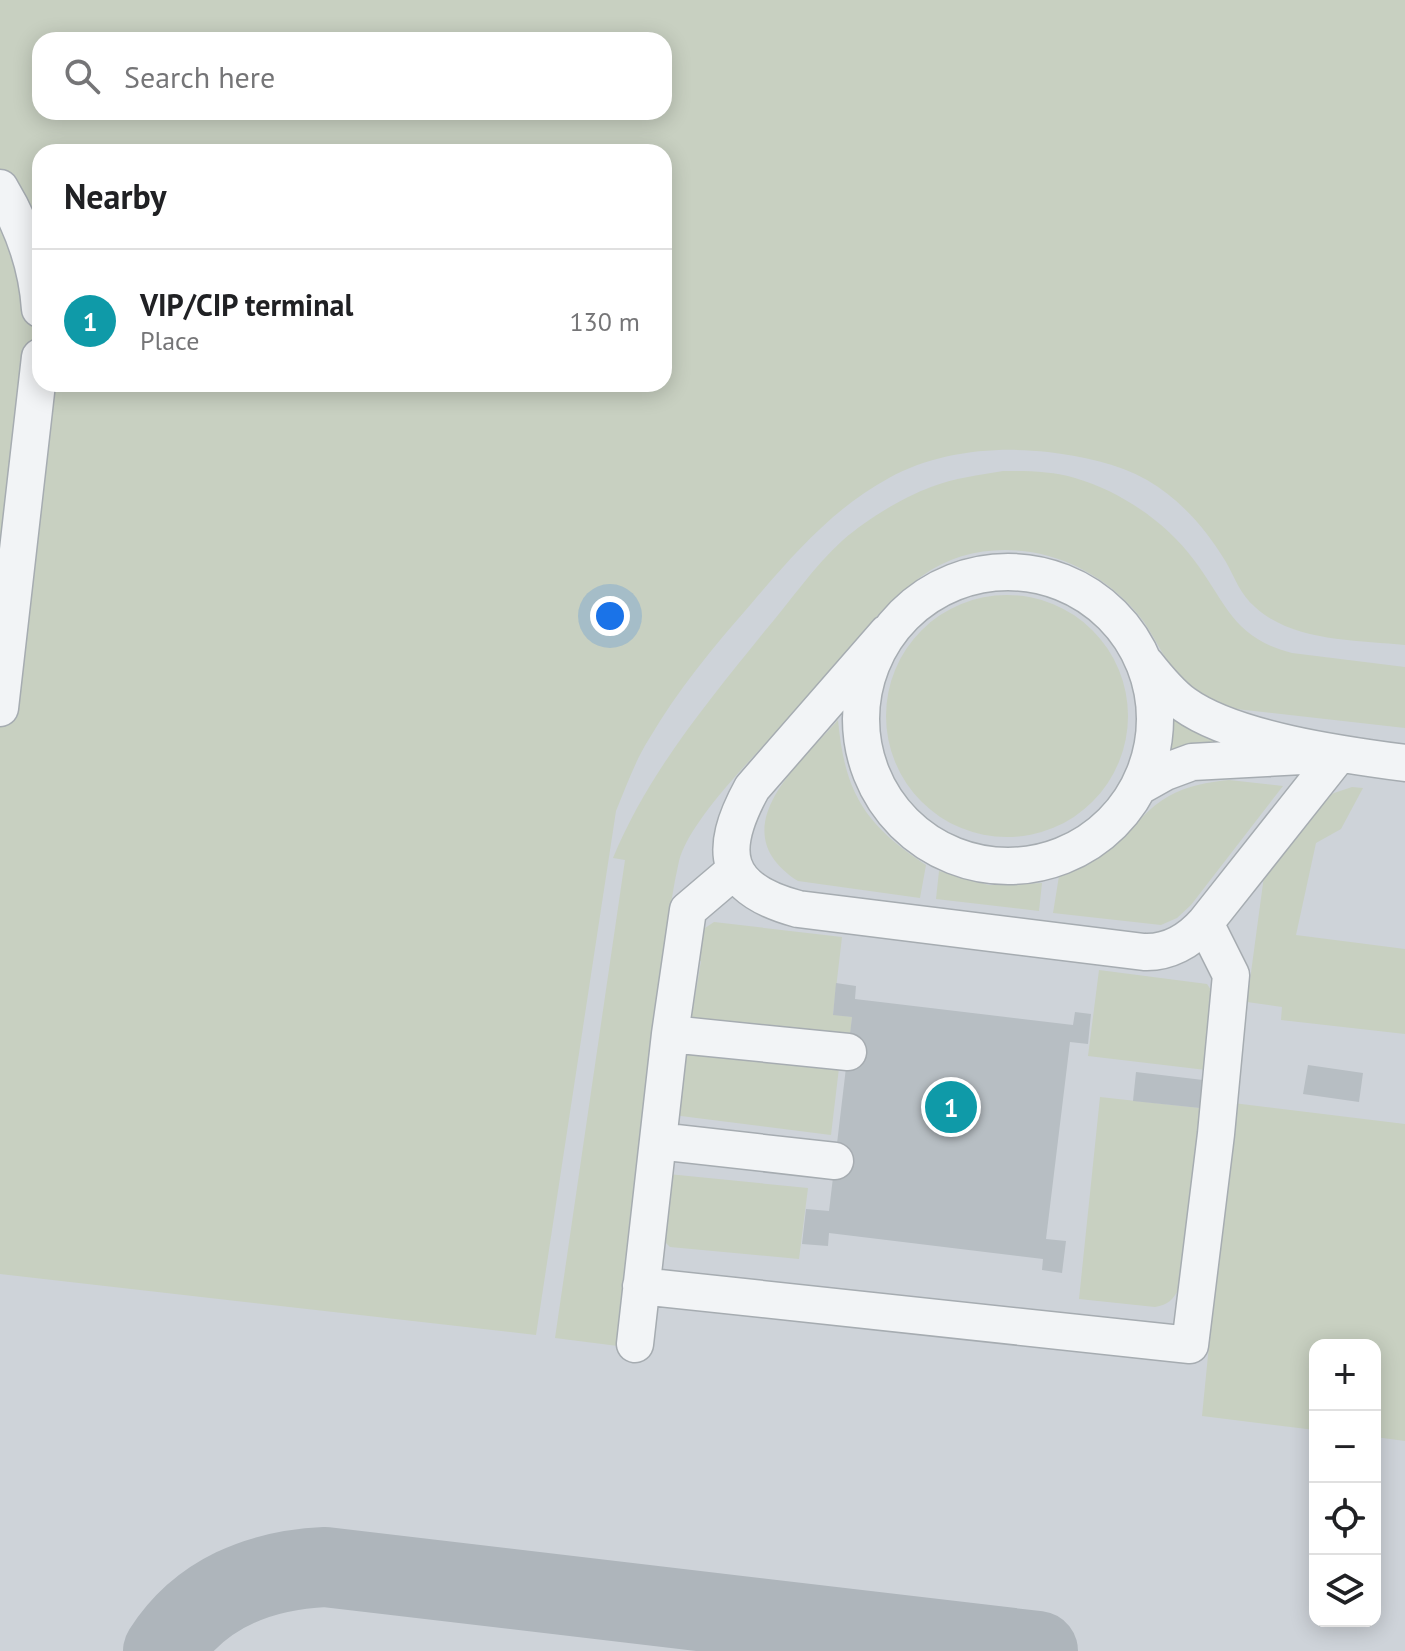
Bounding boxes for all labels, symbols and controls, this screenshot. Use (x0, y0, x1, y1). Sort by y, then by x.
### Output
search box (32, 32, 672, 120)
icon: search (60, 54, 104, 98)
text: Search here (124, 57, 275, 96)
text: Nearby (64, 174, 166, 218)
text: VIP/CIP terminal (140, 285, 353, 324)
text: 1 (83, 305, 97, 338)
text: 130 m (569, 305, 640, 338)
text: Place (140, 324, 199, 357)
your location (590, 596, 630, 636)
pin: 1 (925, 1077, 977, 1137)
map controls (1309, 1339, 1381, 1627)
button: + (1309, 1339, 1381, 1411)
button: − (1309, 1411, 1381, 1483)
button: locate (1309, 1483, 1381, 1555)
button: layers (1309, 1555, 1381, 1627)

